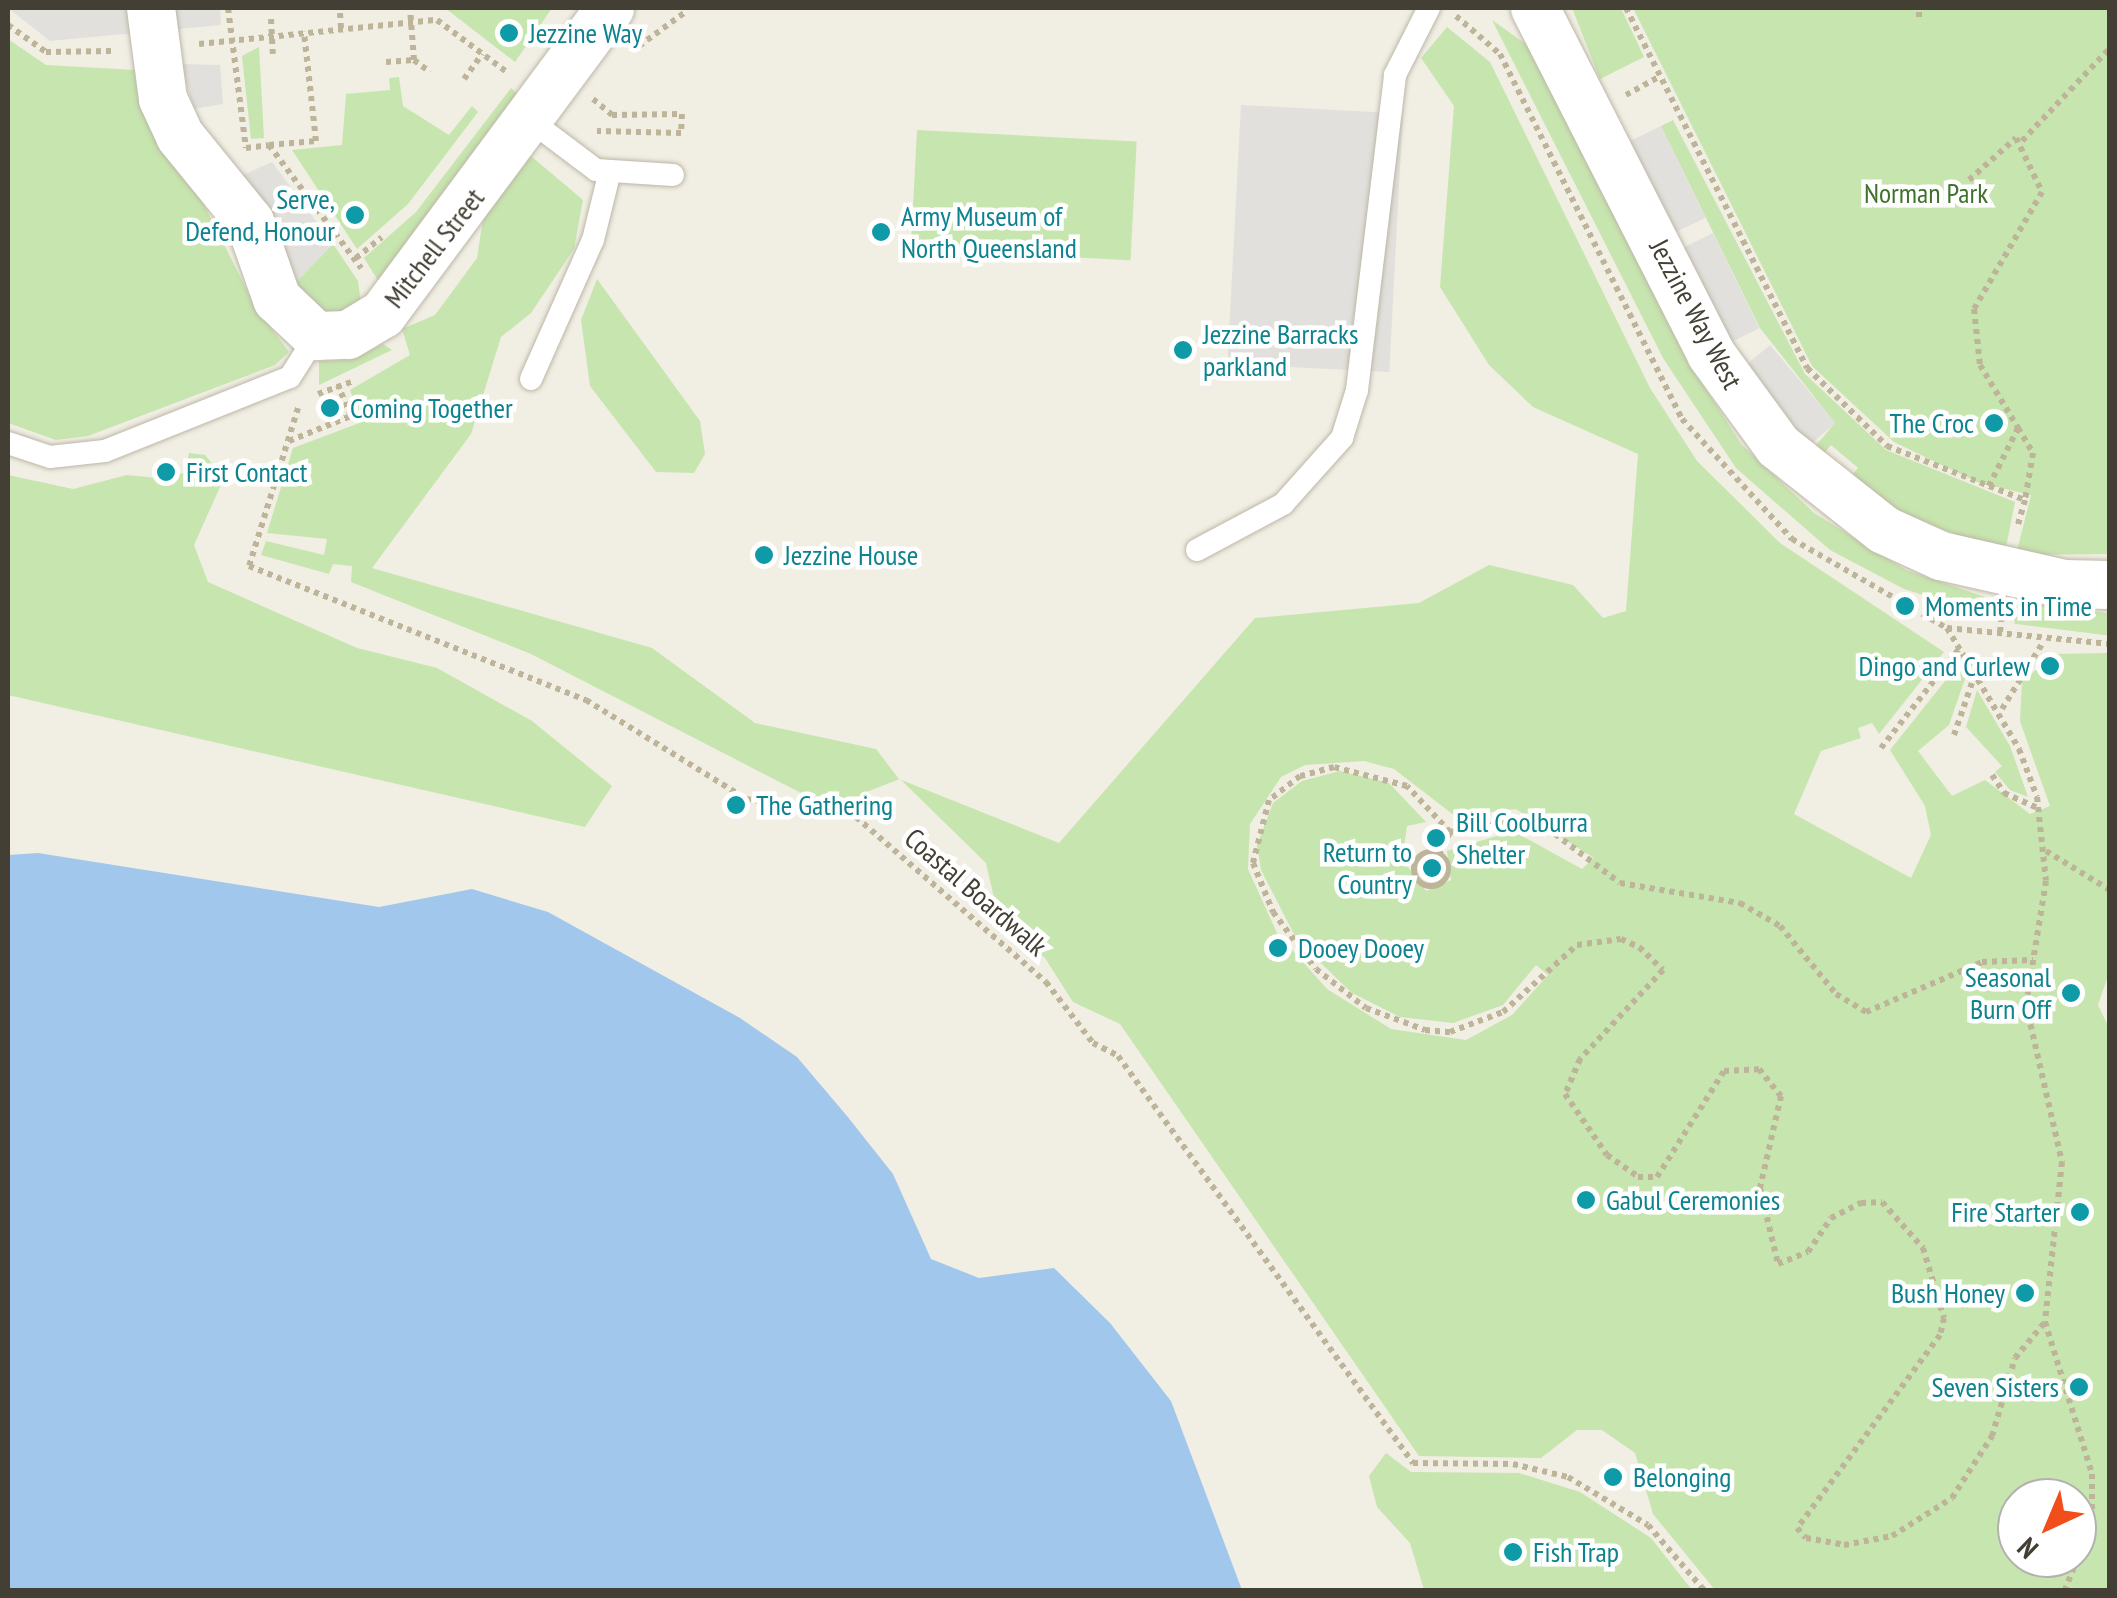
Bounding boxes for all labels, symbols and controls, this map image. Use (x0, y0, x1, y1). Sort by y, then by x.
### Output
place label: Jezzine Way (529, 16, 643, 50)
marker: Jezzine Way (498, 22, 520, 44)
park label: Norman Park (1864, 176, 1988, 210)
place label: Serve, Defend, Honour (183, 182, 335, 248)
street label: Mitchell Street (377, 182, 491, 314)
place label: Army Museum of North Queensland (901, 199, 1077, 265)
marker: Serve, Defend, Honour (344, 204, 366, 226)
marker: Army Museum of North Queensland (870, 221, 892, 243)
street label: Jezzine Way West (1642, 233, 1750, 395)
place label: Jezzine Barracks parkland (1203, 317, 1358, 383)
marker: Jezzine Barracks parkland (1172, 339, 1194, 361)
place label: Coming Together (350, 391, 513, 425)
marker: Coming Together (319, 397, 341, 419)
place label: The Croc (1889, 406, 1974, 440)
marker: The Croc (1983, 412, 2005, 434)
place label: First Contact (186, 455, 307, 489)
marker: First Contact (155, 461, 177, 483)
place label: Jezzine House (784, 538, 918, 572)
marker: Jezzine House (753, 544, 775, 566)
place label: Moments in Time (1925, 589, 2093, 623)
marker: Moments in Time (1894, 595, 1916, 617)
place label: Dingo and Curlew (1859, 649, 2030, 683)
marker: Dingo and Curlew (2039, 655, 2061, 677)
place label: The Gathering (756, 788, 893, 822)
marker: The Gathering (725, 794, 747, 816)
place label: Bill Coolburra Shelter (1456, 805, 1588, 871)
street label: Coastal Boardwalk (898, 821, 1054, 963)
marker: Bill Coolburra Shelter (1425, 827, 1447, 849)
place label: Return to Country (1323, 835, 1412, 901)
marker: Return to Country (1421, 857, 1443, 879)
place label: Dooey Dooey (1298, 931, 1425, 965)
marker: Dooey Dooey (1267, 937, 1289, 959)
place label: Seasonal Burn Off (1965, 960, 2051, 1026)
marker: Seasonal Burn Off (2060, 982, 2082, 1004)
place label: Gabul Ceremonies (1606, 1183, 1780, 1217)
marker: Gabul Ceremonies (1575, 1189, 1597, 1211)
place label: Fire Starter (1951, 1195, 2060, 1229)
marker: Fire Starter (2069, 1201, 2091, 1223)
place label: Bush Honey (1891, 1276, 2005, 1310)
marker: Bush Honey (2014, 1282, 2036, 1304)
place label: Seven Sisters (1932, 1370, 2059, 1404)
marker: Seven Sisters (2068, 1376, 2090, 1398)
place label: Belonging (1633, 1460, 1731, 1494)
marker: Belonging (1602, 1466, 1624, 1488)
north arrow (1997, 1478, 2097, 1578)
text: N (2009, 1530, 2045, 1567)
place label: Fish Trap (1533, 1535, 1620, 1569)
marker: Fish Trap (1502, 1541, 1524, 1563)

